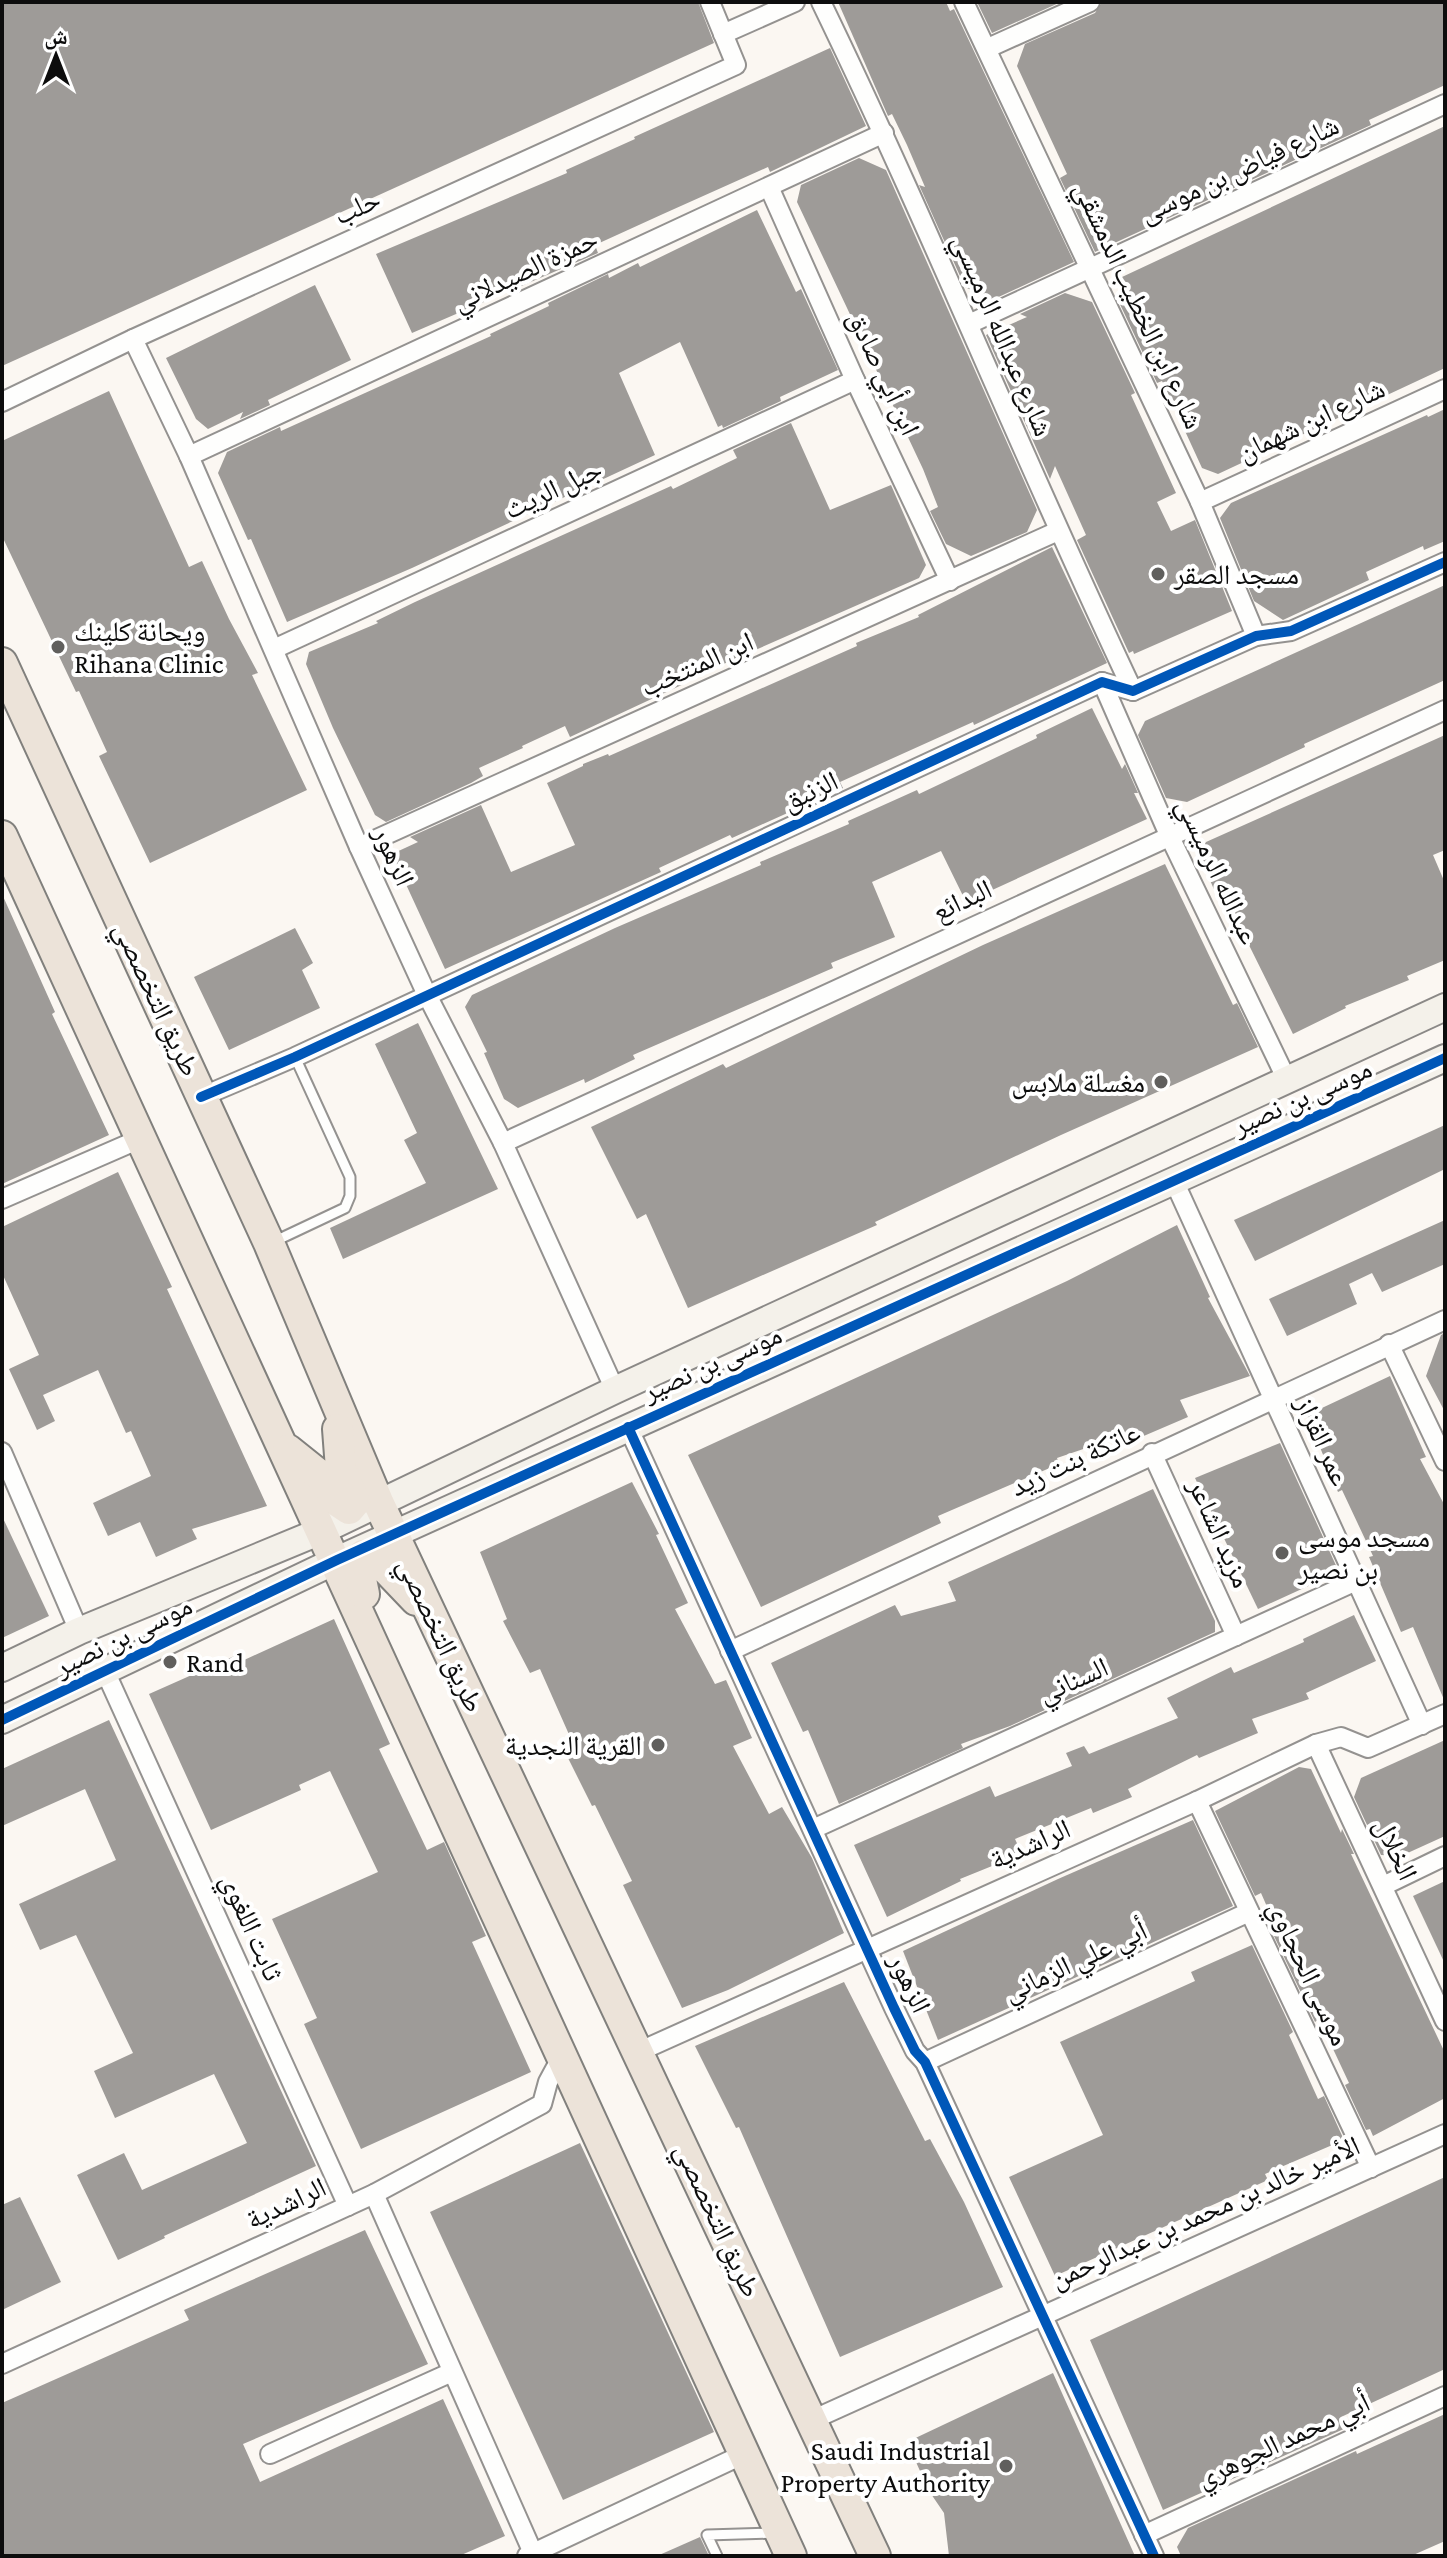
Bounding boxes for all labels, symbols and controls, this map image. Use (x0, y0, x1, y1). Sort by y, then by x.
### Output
north arrow (16, 16, 96, 96)
text: ش (44, 24, 68, 50)
street label: شارع فياض بن موسى (1134, 109, 1344, 231)
street label: شارع ابن الخطيب الدمشقي (1062, 177, 1210, 436)
street label: حلب (329, 183, 385, 231)
street label: حمزة الصيدلاني (448, 223, 605, 324)
street label: شارع عبدالله الرميسي (940, 230, 1059, 443)
street label: ابن أبي صادق (835, 305, 928, 443)
street label: شارع ابن شهمان (1233, 372, 1390, 469)
street label: جبل الريث (499, 453, 608, 527)
place label: مسجد الصقر (1173, 559, 1299, 590)
marker: مسجد الصقر (1149, 565, 1167, 583)
place label: ويحانة كلينك Rihana Clinic (74, 616, 224, 679)
street label: ابن المنتخب (636, 625, 759, 704)
marker: ويحانة كلينك Rihana Clinic (49, 638, 67, 656)
street label: الزنبق (777, 765, 844, 819)
street label: عبدالله الرميسي (1164, 793, 1265, 952)
street label: الزهور (367, 820, 421, 891)
street label: البدائع (927, 873, 997, 929)
street label: طريق التخصصي (101, 917, 206, 1084)
street label: موسى بن نصير (1227, 1053, 1377, 1144)
place label: مغسلة ملابس (1011, 1067, 1145, 1100)
marker: مغسلة ملابس (1152, 1073, 1170, 1091)
street label: موسى بن نصير (637, 1319, 787, 1410)
street label: عمر القزاز (1289, 1391, 1356, 1490)
street label: عاتكة بنت زيد (1005, 1416, 1145, 1503)
street label: مزيد الشاعر (1181, 1473, 1258, 1592)
place label: مسجد موسى بن نصير (1297, 1522, 1430, 1587)
marker: مسجد موسى بن نصير (1273, 1544, 1291, 1562)
street label: طريق التخصصي (385, 1553, 490, 1720)
street label: موسى بن نصير (48, 1589, 198, 1685)
place label: Rand (186, 1647, 244, 1678)
street label: السناني (1033, 1651, 1116, 1716)
marker: Rand (161, 1653, 179, 1671)
place label: القرية النجدية (505, 1730, 642, 1761)
marker: القرية النجدية (649, 1736, 667, 1754)
street label: الراشدية (985, 1813, 1075, 1876)
street label: الخلال (1367, 1813, 1424, 1885)
street label: ثابت اللغوي (208, 1869, 289, 1989)
street label: موسى الحجاوي (1256, 1896, 1356, 2053)
street label: أبي علي الزماني (998, 1913, 1155, 2014)
street label: الزهور (882, 1947, 937, 2018)
street label: الأمير خالد بن محمد بن عبدالرحمن (1046, 2130, 1365, 2296)
street label: طريق التخصصي (662, 2138, 767, 2305)
street label: الراشدية (241, 2171, 331, 2235)
street label: أبي محمد الجوهري (1191, 2385, 1378, 2500)
place label: Saudi Industrial Property Authority (781, 2435, 991, 2498)
marker: Saudi Industrial Property Authority (997, 2457, 1015, 2475)

